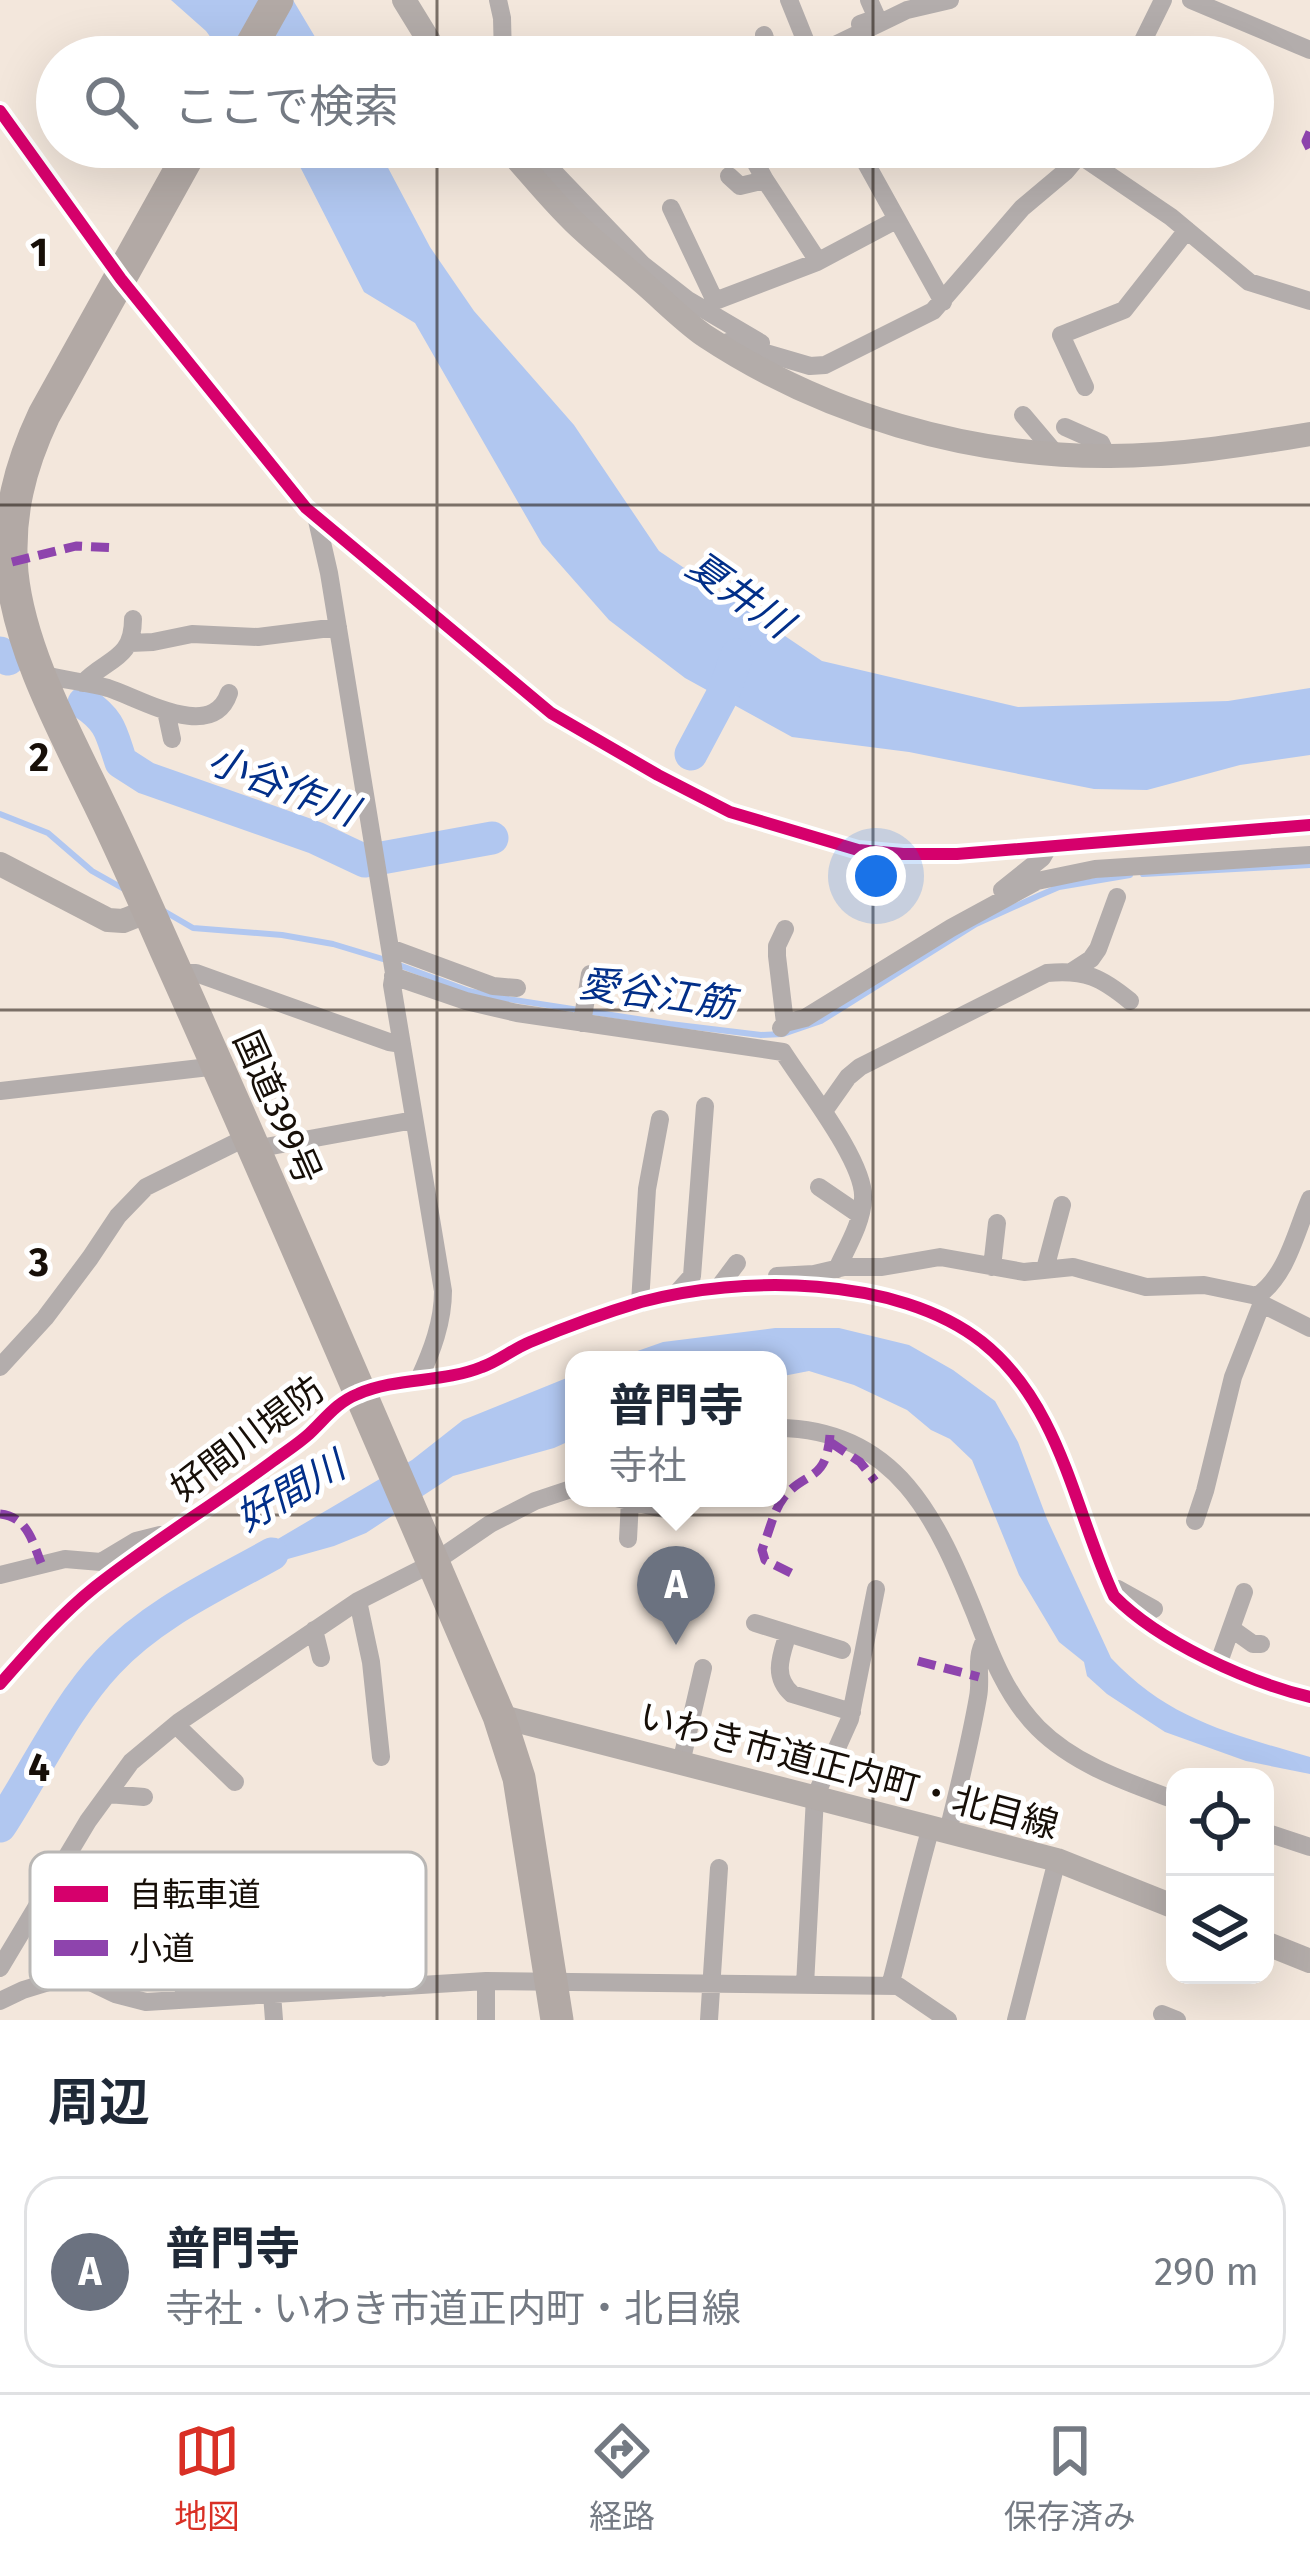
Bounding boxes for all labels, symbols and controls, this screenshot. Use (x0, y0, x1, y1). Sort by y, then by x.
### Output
search box (36, 36, 1274, 168)
icon: search (78, 69, 144, 135)
text: ここで検索 (174, 80, 399, 134)
text: 1 (30, 230, 48, 276)
water label: 夏井川 (678, 542, 804, 650)
text: 2 (29, 735, 49, 781)
water label: 小谷作川 (202, 737, 367, 837)
your location (846, 846, 906, 906)
water label: 愛谷江筋 (576, 960, 743, 1028)
street label: 国道399号 (224, 1024, 330, 1191)
text: 3 (28, 1240, 49, 1286)
popup (565, 1351, 787, 1507)
street label: 好間川堤防 (162, 1367, 332, 1509)
text: 普門寺 (608, 1379, 744, 1433)
water label: 好間川 (228, 1441, 352, 1541)
text: 寺社 (608, 1443, 687, 1489)
pin: A (637, 1546, 715, 1645)
street label: いわき市道正内町・北目線 (634, 1694, 1063, 1848)
text: 4 (28, 1745, 50, 1791)
map controls (1166, 1768, 1274, 1984)
button: locate (1166, 1768, 1274, 1876)
legend (30, 1852, 426, 1990)
text: 自転車道 (129, 1875, 261, 1915)
button: layers (1166, 1876, 1274, 1984)
text: 小道 (129, 1929, 195, 1969)
text: 周辺 (48, 2072, 150, 2134)
text: 普門寺 (165, 2222, 300, 2276)
text: A (78, 2249, 102, 2295)
text: 290 m (1154, 2249, 1259, 2295)
text: 寺社 · いわき市道正内町・北目線 (165, 2286, 741, 2332)
tab: 地図 (174, 2418, 240, 2538)
tab: 経路 (589, 2418, 655, 2538)
tab: 保存済み (1004, 2418, 1136, 2538)

